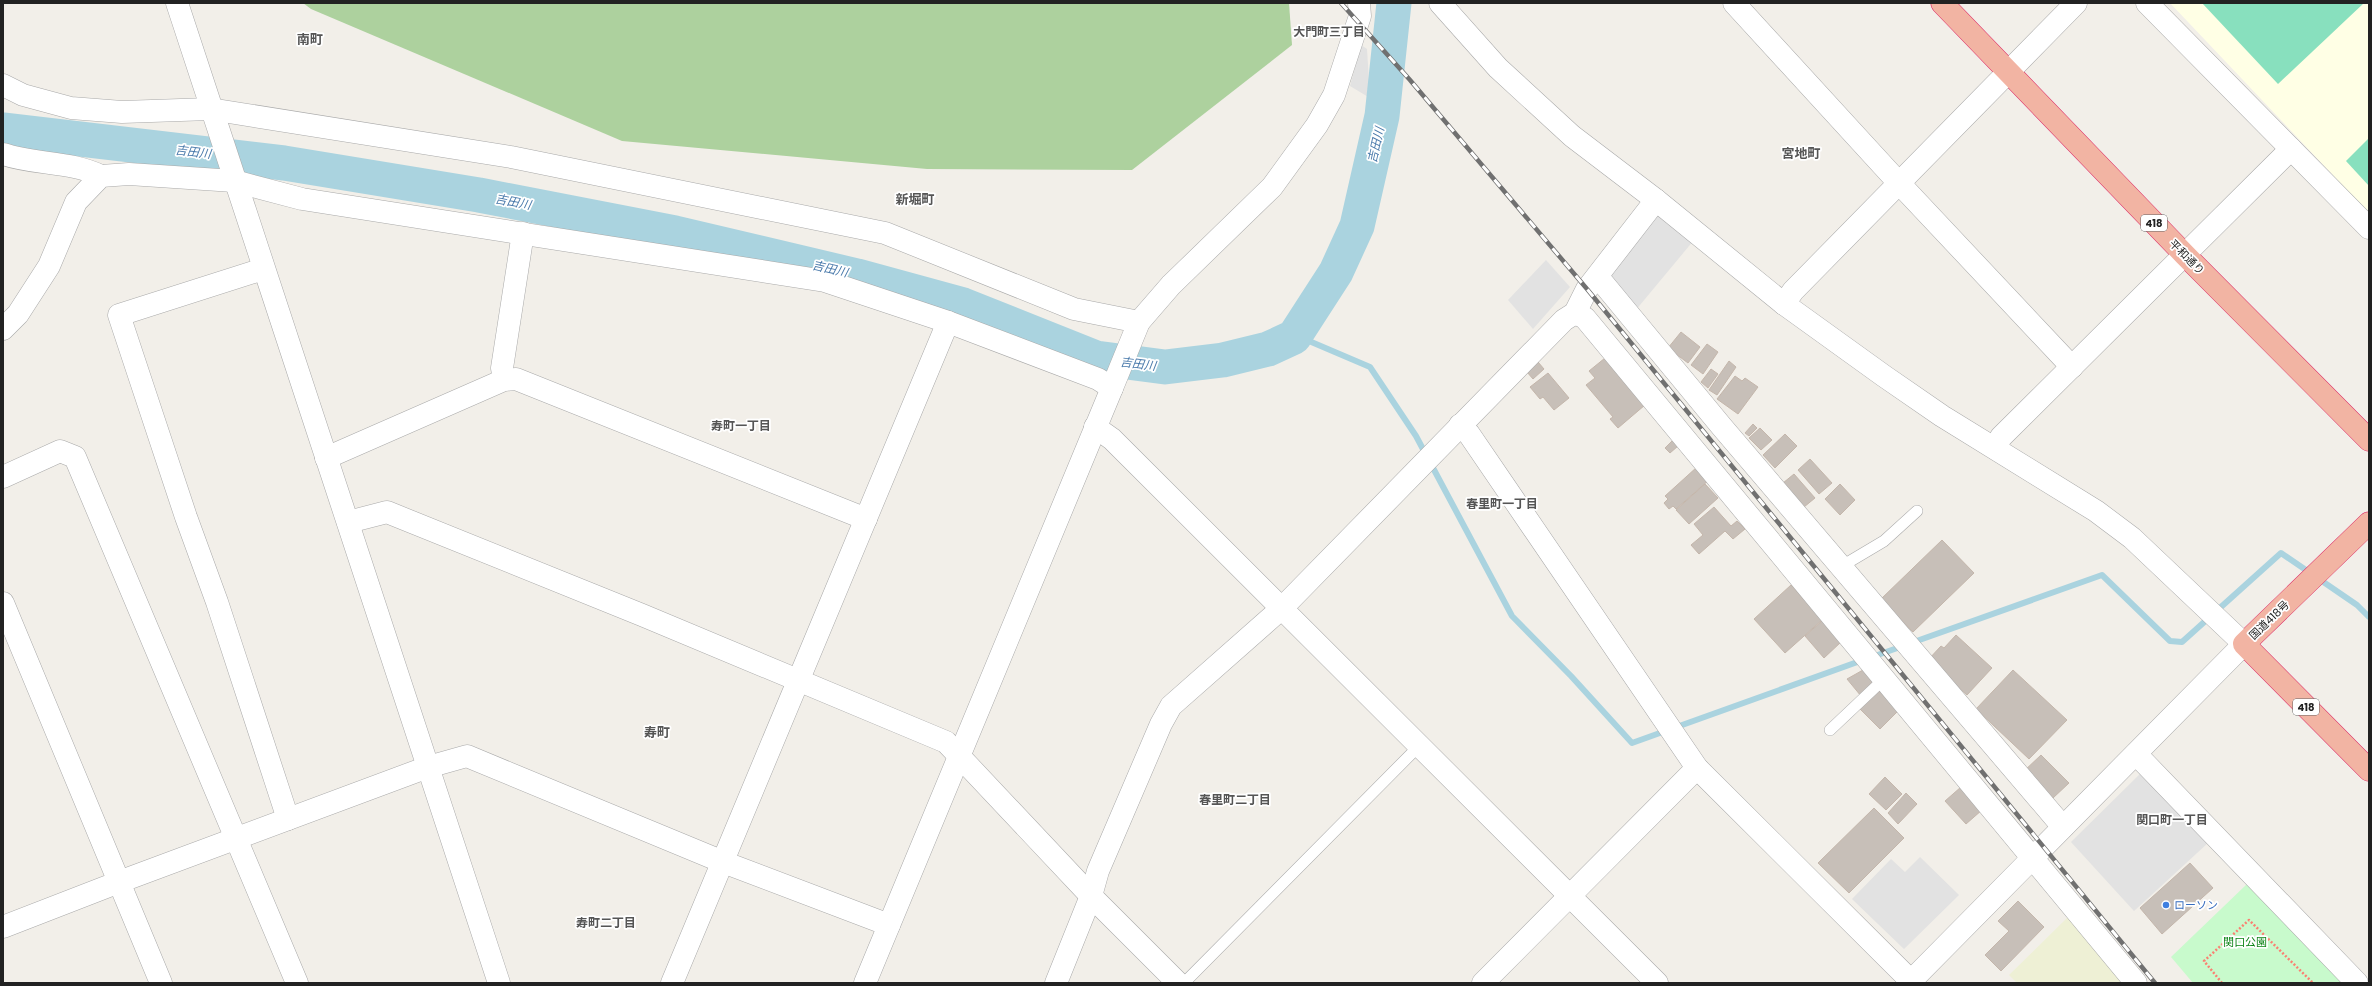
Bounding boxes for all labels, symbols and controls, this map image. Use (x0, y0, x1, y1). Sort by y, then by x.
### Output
district label: 大門町三丁目 (1293, 23, 1365, 40)
district label: 南町 (297, 30, 323, 49)
water label: 吉田川 (1363, 123, 1388, 164)
water label: 吉田川 (174, 141, 214, 162)
district label: 宮地町 (1781, 144, 1821, 163)
water label: 吉田川 (494, 190, 534, 214)
district label: 新堀町 (895, 190, 935, 209)
road number: 418 (2141, 215, 2167, 231)
street label: 平和通り (2166, 236, 2208, 278)
water label: 吉田川 (811, 256, 852, 281)
water label: 吉田川 (1119, 353, 1159, 374)
district label: 寿町一丁目 (711, 417, 771, 434)
district label: 春里町一丁目 (1466, 495, 1538, 512)
street label: 国道418号 (2245, 597, 2293, 643)
road number: 418 (2293, 699, 2319, 715)
district label: 寿町 (644, 723, 670, 742)
district label: 春里町二丁目 (1199, 791, 1271, 808)
district label: 関口町一丁目 (2136, 811, 2208, 828)
place label: ローソン (2174, 897, 2218, 913)
marker: ローソン (2161, 900, 2171, 910)
district label: 寿町二丁目 (576, 914, 636, 931)
park label: 関口公園 (2223, 934, 2267, 950)

